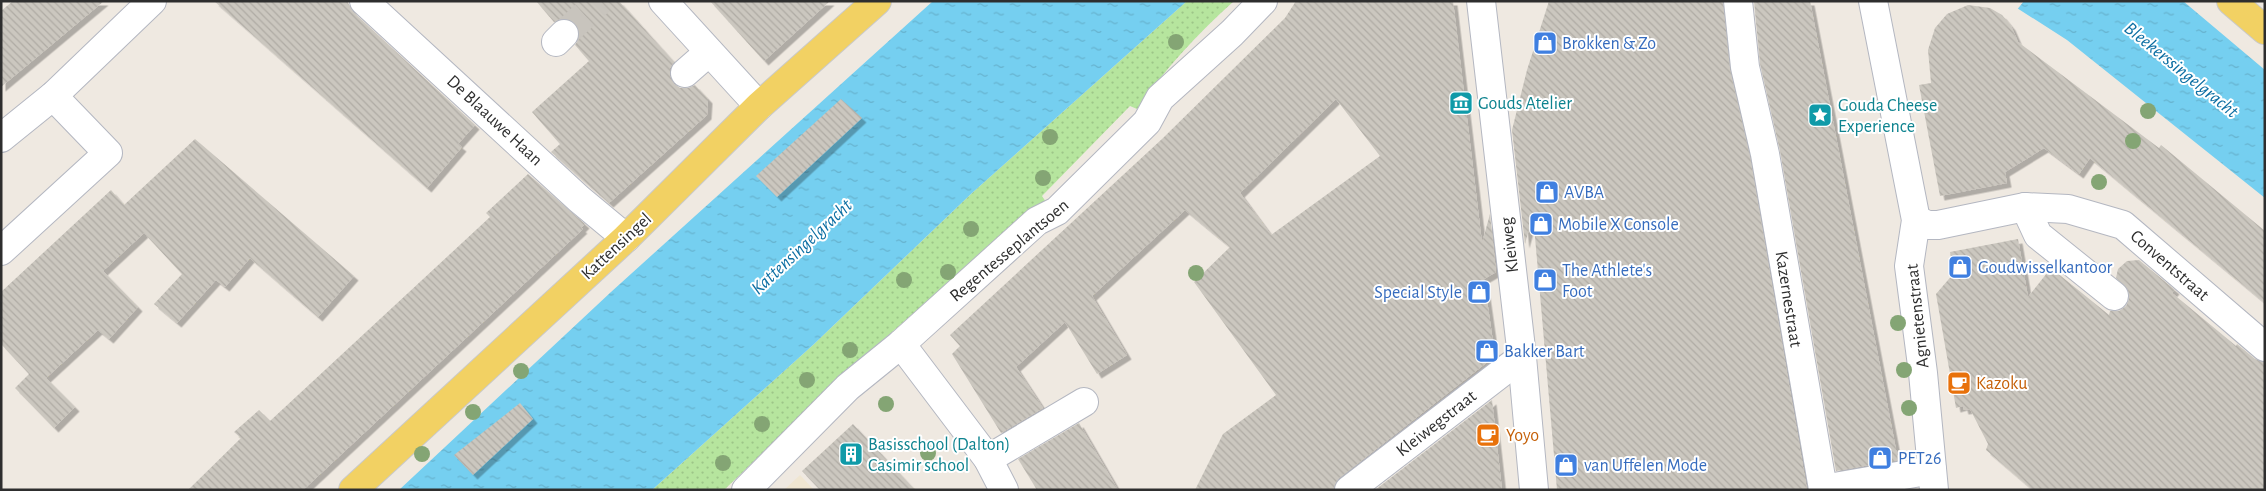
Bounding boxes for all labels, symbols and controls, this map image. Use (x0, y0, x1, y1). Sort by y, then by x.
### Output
water label: Bleekerssingelgracht (2120, 19, 2242, 122)
shop icon: Brokken & Zo (1532, 30, 1558, 56)
place label: Brokken & Zo (1562, 35, 1656, 53)
street label: De Blaauwe Haan (443, 72, 546, 169)
museum icon: Gouds Atelier (1448, 90, 1474, 116)
place label: Gouds Atelier (1478, 95, 1572, 113)
place label: Gouda Cheese Experience (1838, 97, 1937, 136)
place icon: Gouda Cheese Experience (1807, 102, 1833, 128)
shop icon: AVBA (1534, 179, 1560, 205)
place label: AVBA (1564, 184, 1605, 202)
water label: Kattensingelgracht (748, 195, 857, 298)
street label: Regentesseplantsoen (947, 196, 1073, 306)
street label: Kattensingel (578, 210, 655, 284)
shop icon: Mobile X Console (1528, 211, 1554, 237)
street label: Kleiweg (1498, 216, 1522, 274)
place label: Mobile X Console (1558, 216, 1679, 234)
street label: Conventstraat (2127, 227, 2212, 305)
street label: Kazernestraat (1772, 250, 1805, 349)
shop icon: Goudwisselkantoor (1947, 254, 1973, 280)
place label: Goudwisselkantoor (1978, 259, 2113, 277)
place label: The Athlete's Foot (1562, 262, 1652, 301)
street label: Agnietenstraat (1904, 263, 1932, 369)
shop icon: The Athlete's Foot (1532, 267, 1558, 293)
shop icon: Special Style (1466, 279, 1492, 305)
place label: Special Style (1374, 284, 1462, 302)
shop icon: Bakker Bart (1474, 338, 1500, 364)
place label: Bakker Bart (1504, 343, 1585, 361)
cafe icon: Kazoku (1946, 370, 1972, 396)
place label: Kazoku (1976, 375, 2027, 393)
street label: Kleiwegstraat (1393, 387, 1480, 460)
cafe icon: Yoyo (1475, 422, 1501, 448)
place label: Yoyo (1506, 427, 1539, 445)
place label: Basisschool (Dalton) Casimir school (868, 436, 1010, 475)
building icon: Basisschool (Dalton) Casimir school (838, 441, 864, 467)
shop icon: PET26 (1867, 445, 1893, 471)
place label: PET26 (1898, 450, 1942, 468)
shop icon: van Uffelen Mode (1553, 452, 1579, 478)
place label: van Uffelen Mode (1584, 457, 1707, 475)

